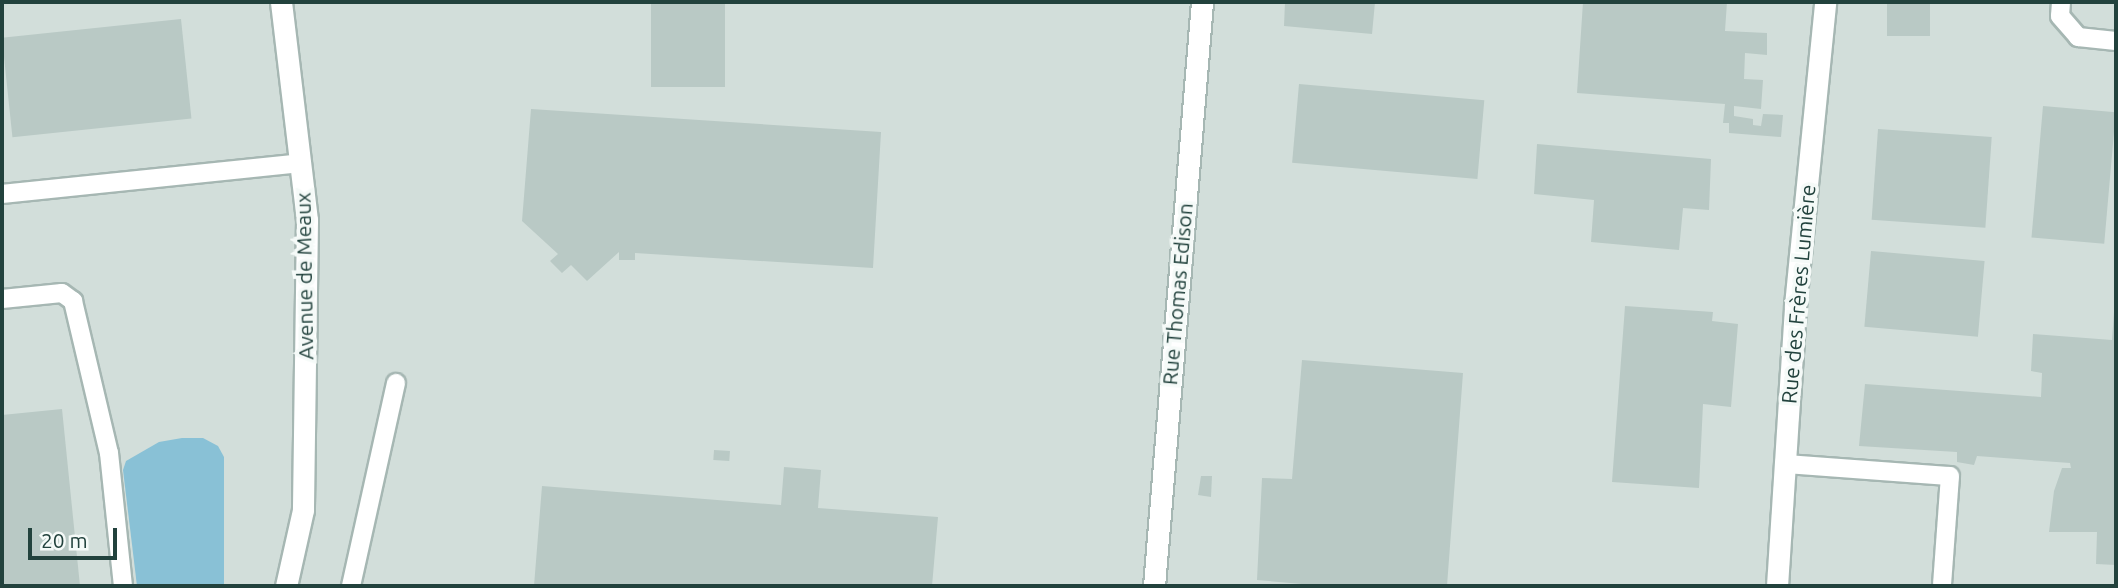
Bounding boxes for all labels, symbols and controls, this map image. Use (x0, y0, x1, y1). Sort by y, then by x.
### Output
street label: Rue des Frères Lumière (1776, 183, 1820, 405)
street label: Avenue de Meaux (290, 192, 318, 360)
street label: Rue Thomas Edison (1156, 202, 1198, 386)
scale bar (32, 514, 121, 558)
text: 20 m (41, 528, 88, 552)

